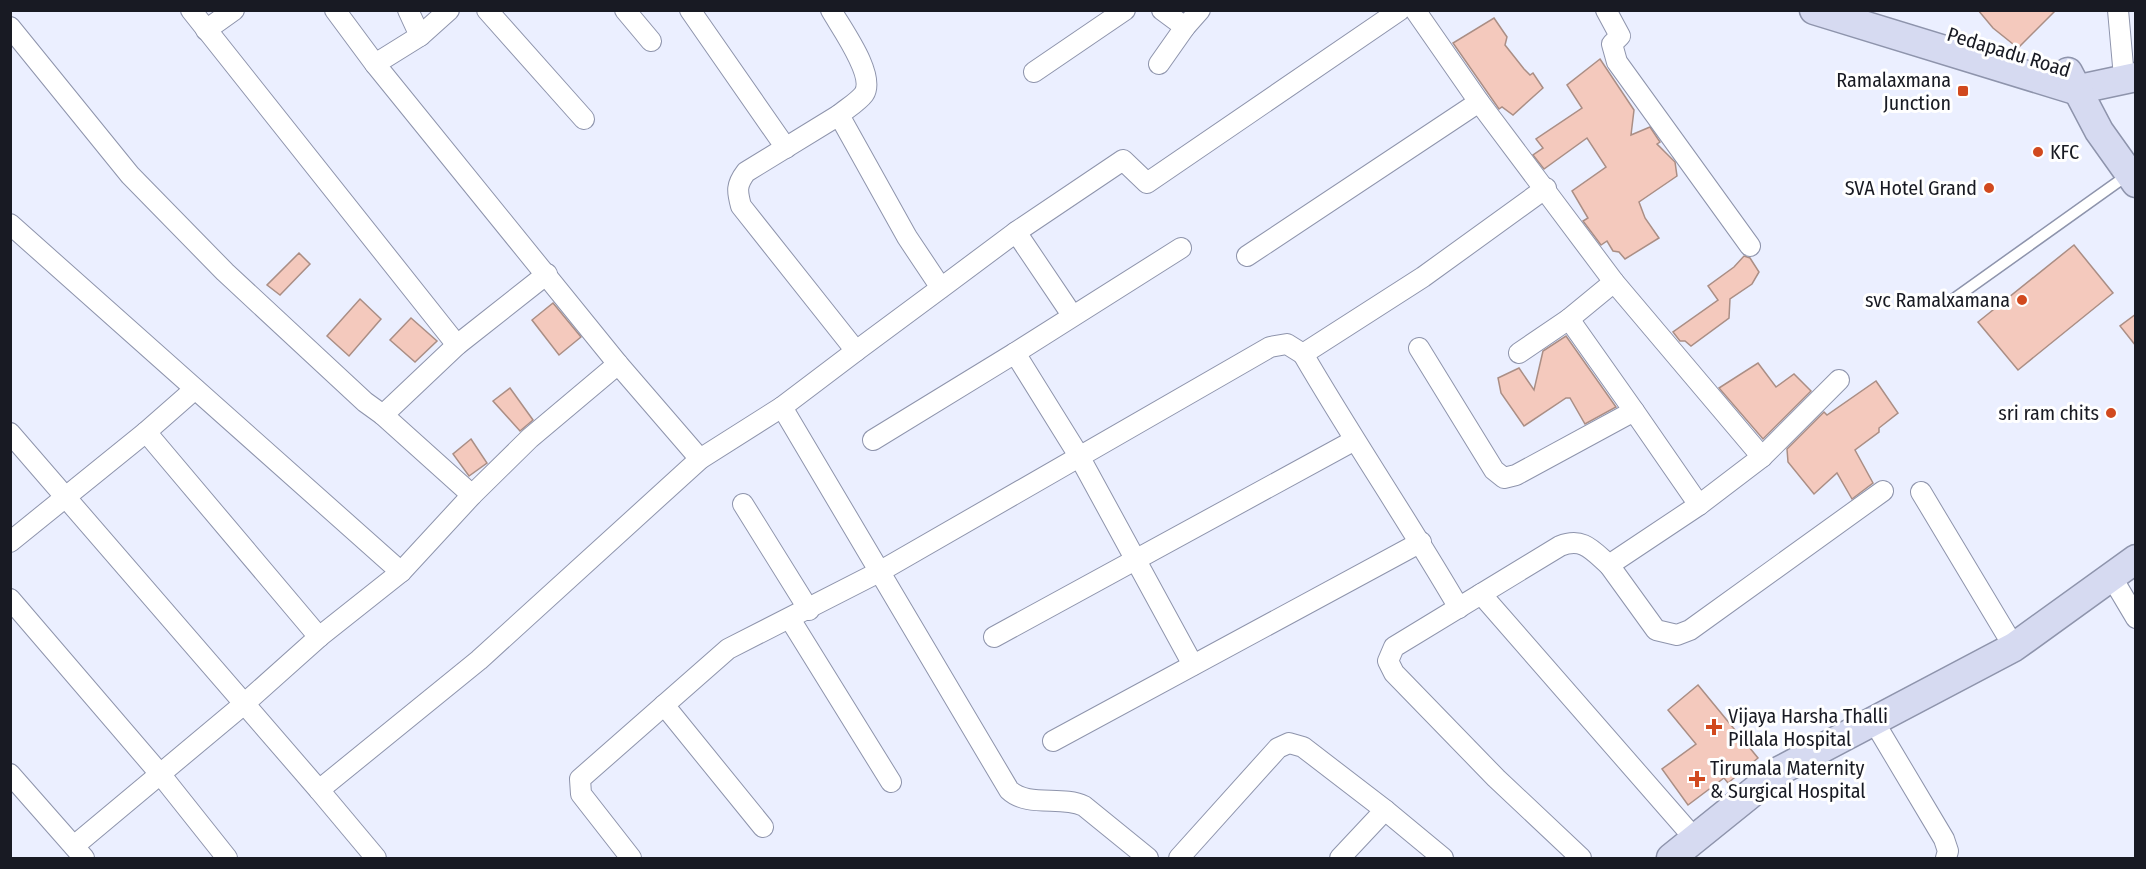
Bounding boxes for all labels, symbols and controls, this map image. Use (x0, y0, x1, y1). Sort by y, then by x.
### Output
street label: Pedapadu Road (1944, 22, 2074, 82)
place label: Ramalaxmana Junction (1836, 68, 1951, 115)
marker: Ramalaxmana Junction (1956, 84, 1970, 98)
place label: KFC (2050, 140, 2079, 164)
marker: KFC (2031, 145, 2045, 159)
place label: SVA Hotel Grand (1845, 176, 1977, 200)
marker: SVA Hotel Grand (1982, 181, 1996, 195)
place label: svc Ramalxamana (1865, 288, 2010, 312)
marker: svc Ramalxamana (2015, 293, 2029, 307)
place label: sri ram chits (1998, 401, 2099, 425)
marker: sri ram chits (2104, 406, 2118, 420)
place label: Vijaya Harsha Thalli Pillala Hospital (1728, 704, 1888, 751)
marker: Vijaya Harsha Thalli Pillala Hospital (1705, 718, 1723, 736)
place label: Tirumala Maternity & Surgical Hospital (1710, 756, 1866, 803)
marker: Tirumala Maternity & Surgical Hospital (1688, 770, 1706, 788)

